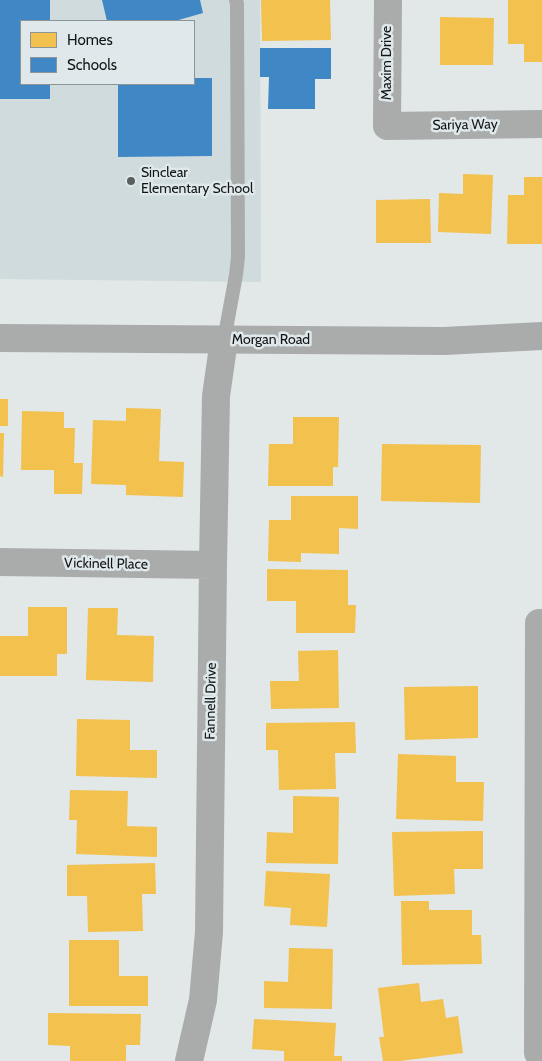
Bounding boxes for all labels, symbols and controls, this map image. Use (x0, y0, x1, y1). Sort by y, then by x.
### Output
legend (20, 20, 195, 85)
street label: Maxim Drive (379, 26, 395, 100)
text: Homes (67, 31, 113, 49)
text: Schools (67, 56, 117, 74)
street label: Sariya Way (432, 116, 498, 134)
place label: Sinclear Elementary School (141, 165, 253, 198)
marker: Sinclear Elementary School (125, 175, 137, 187)
street label: Morgan Road (232, 332, 310, 348)
street label: Vickinell Place (64, 555, 148, 573)
street label: Fannell Drive (202, 662, 220, 740)

